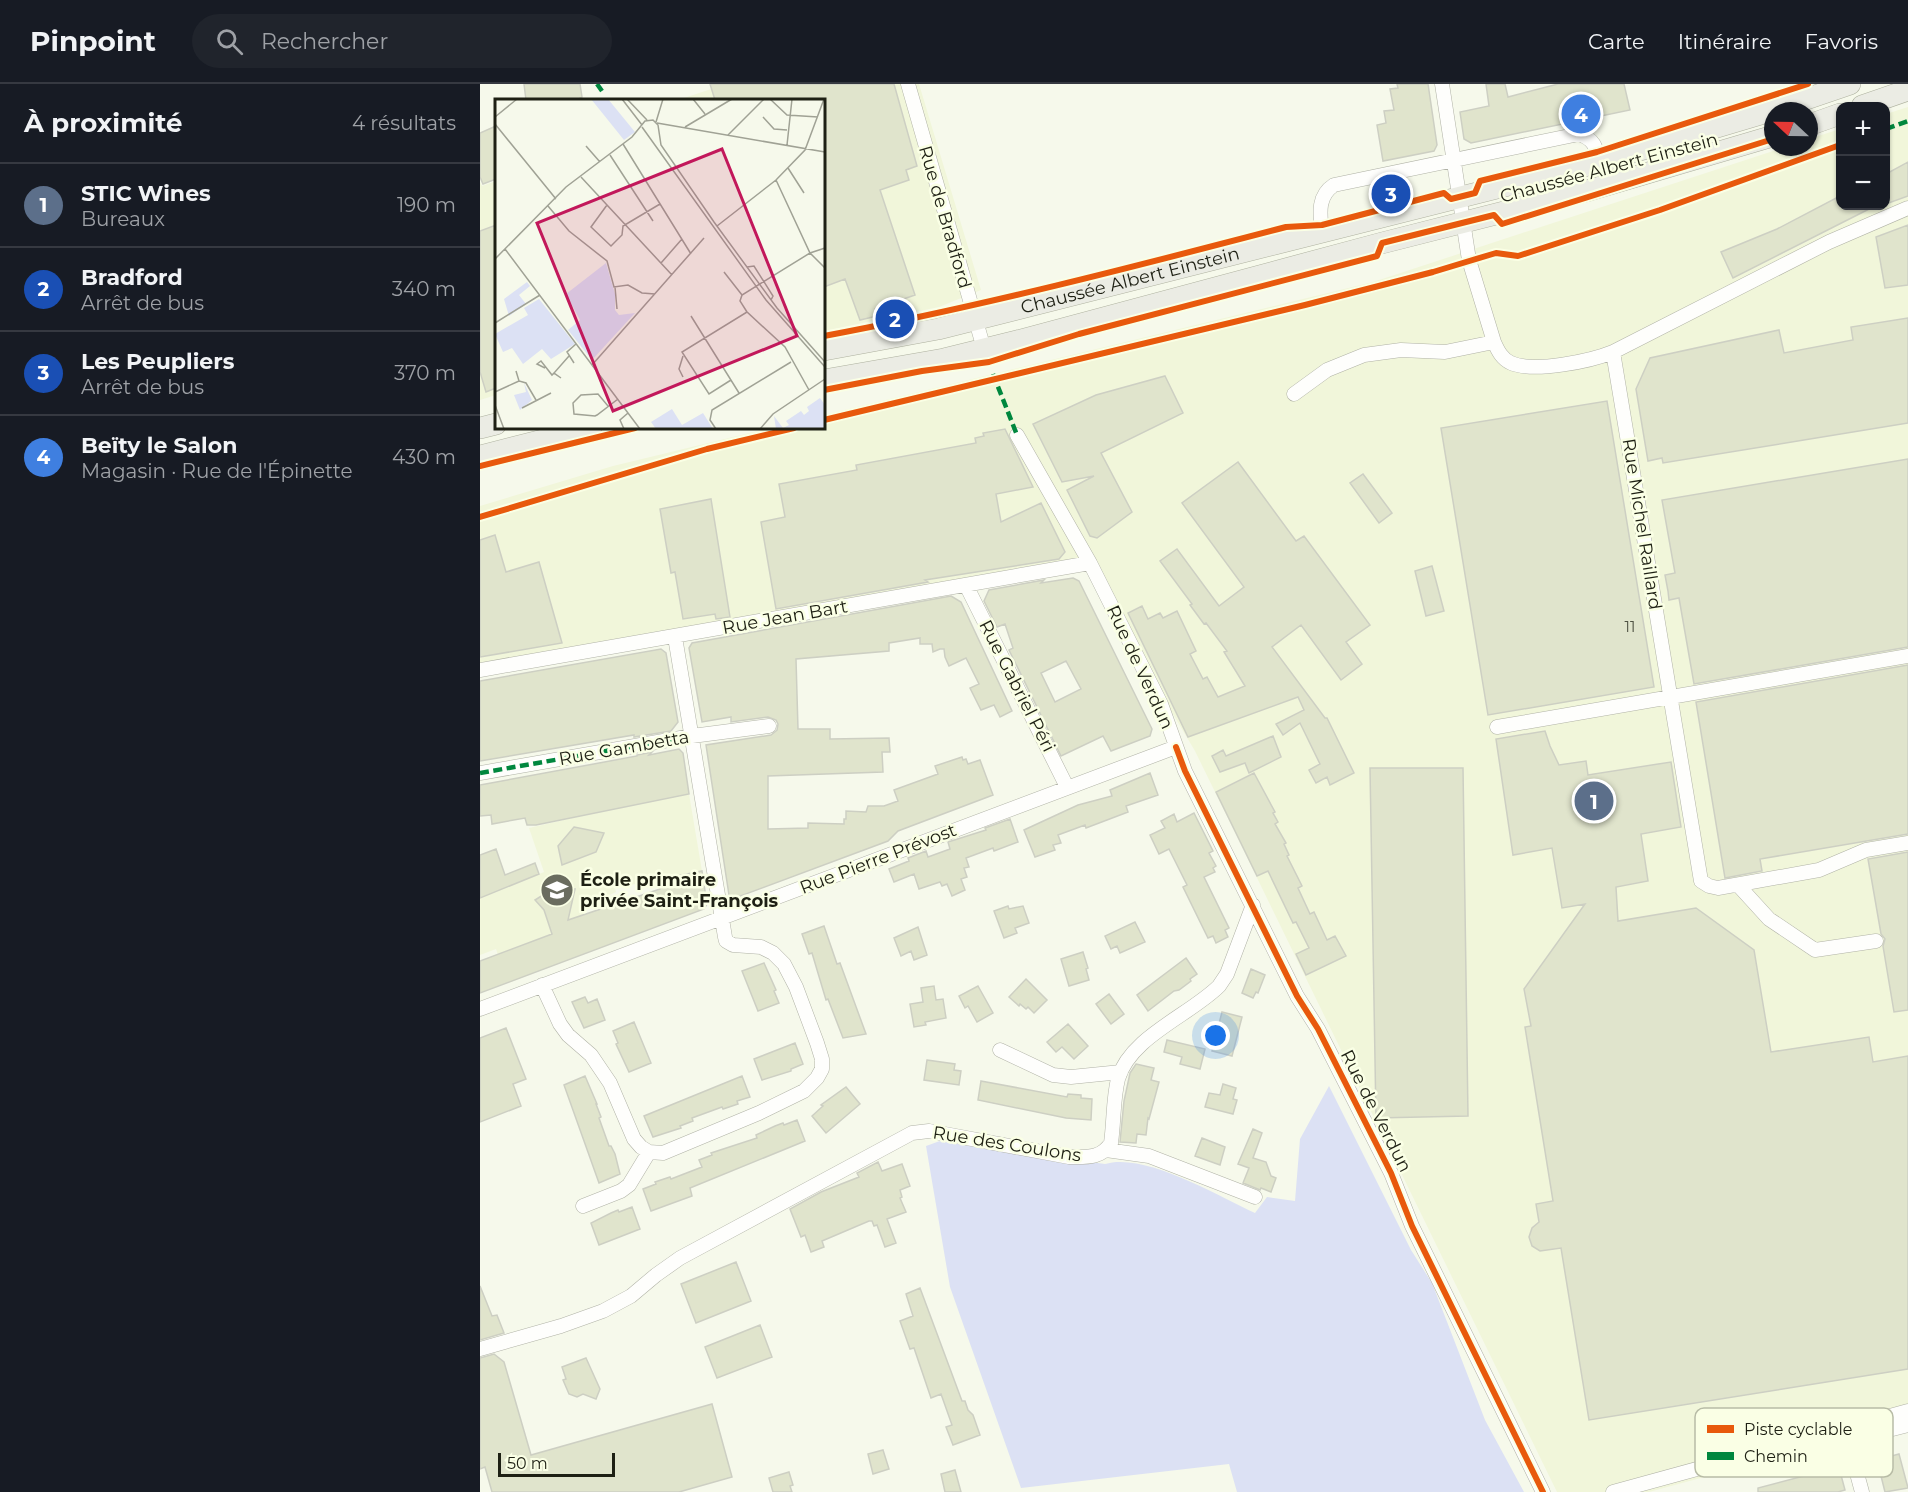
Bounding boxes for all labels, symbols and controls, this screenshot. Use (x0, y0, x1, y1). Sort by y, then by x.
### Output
search box (192, 14, 612, 68)
text: Pinpoint (30, 24, 156, 58)
icon: search (213, 25, 246, 58)
text: Rechercher (261, 28, 388, 55)
text: Carte (1588, 29, 1645, 54)
text: Itinéraire (1678, 29, 1772, 54)
text: Favoris (1805, 29, 1878, 54)
pin: 4 (1562, 92, 1600, 136)
inset map (495, 99, 825, 429)
north arrow (1764, 102, 1818, 156)
map controls (1836, 102, 1890, 210)
button: + (1836, 102, 1890, 156)
text: À proximité (24, 107, 183, 139)
text: 4 résultats (352, 111, 456, 135)
street label: Chaussée Albert Einstein (1498, 128, 1720, 208)
street label: Rue de Bradford (914, 143, 976, 291)
button: − (1836, 156, 1890, 210)
pin: 3 (1372, 172, 1410, 216)
text: STIC Wines (81, 180, 211, 207)
text: 1 (40, 193, 47, 217)
text: 190 m (397, 193, 456, 217)
text: Bureaux (81, 207, 165, 231)
street label: Chaussée Albert Einstein (1018, 242, 1242, 319)
text: Bradford (81, 264, 183, 291)
text: 2 (38, 277, 49, 301)
text: 340 m (392, 277, 456, 301)
text: Arrêt de bus (81, 291, 204, 315)
pin: 2 (876, 296, 914, 342)
text: Les Peupliers (81, 348, 234, 375)
text: 3 (38, 361, 49, 385)
text: 370 m (394, 361, 456, 385)
text: Arrêt de bus (81, 375, 204, 399)
text: Beïty le Salon (81, 432, 237, 459)
street label: Rue Michel Raillard (1618, 437, 1666, 611)
text: 4 (37, 445, 50, 469)
text: 430 m (392, 445, 456, 469)
text: Magasin · Rue de l'Épinette (81, 459, 353, 483)
street label: Rue Jean Bart (721, 595, 849, 639)
street label: Rue de Verdun (1102, 601, 1178, 733)
street label: Rue Gabriel Péri (974, 616, 1060, 756)
house number: 11 (1625, 617, 1635, 636)
street label: Rue Gambetta (557, 726, 691, 770)
pin: 1 (1574, 778, 1614, 824)
street label: Rue Pierre Prévost (797, 819, 959, 899)
place label: École primaire privée Saint-François (580, 869, 779, 912)
school or university icon: École primaire privée Saint-François (539, 872, 575, 908)
your location (1201, 1021, 1230, 1050)
street label: Rue de Verdun (1336, 1046, 1416, 1176)
street label: Rue des Coulons (931, 1121, 1083, 1167)
legend (1695, 1408, 1893, 1477)
text: Piste cyclable (1744, 1420, 1852, 1439)
text: Chemin (1744, 1447, 1808, 1466)
scale bar (498, 1450, 615, 1478)
text: 50 m (507, 1454, 548, 1473)

